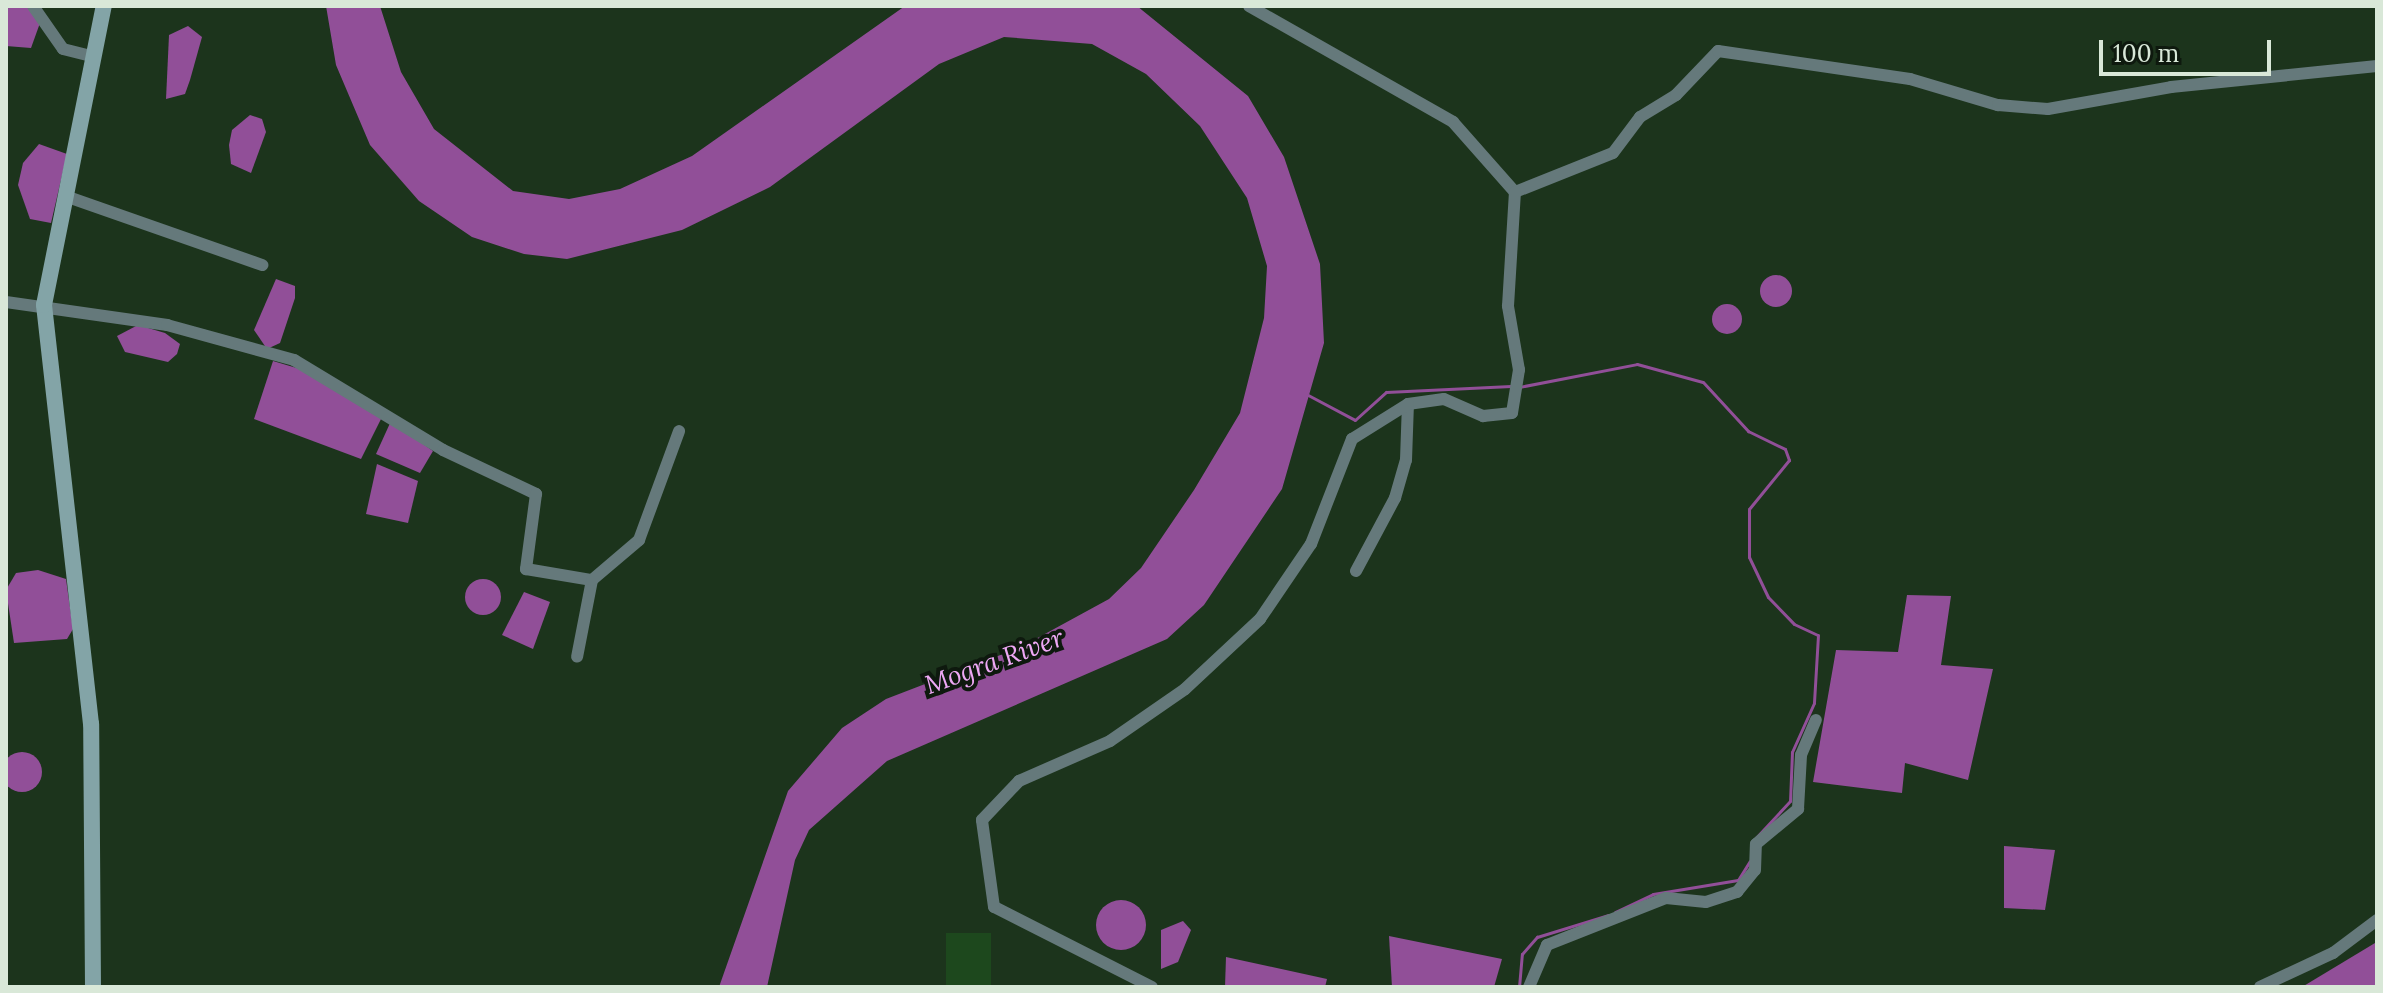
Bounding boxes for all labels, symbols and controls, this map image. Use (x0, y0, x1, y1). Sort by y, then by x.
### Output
scale bar (2103, 24, 2275, 74)
text: 100 m (2113, 38, 2179, 69)
water label: Mogra River (920, 621, 1068, 701)

